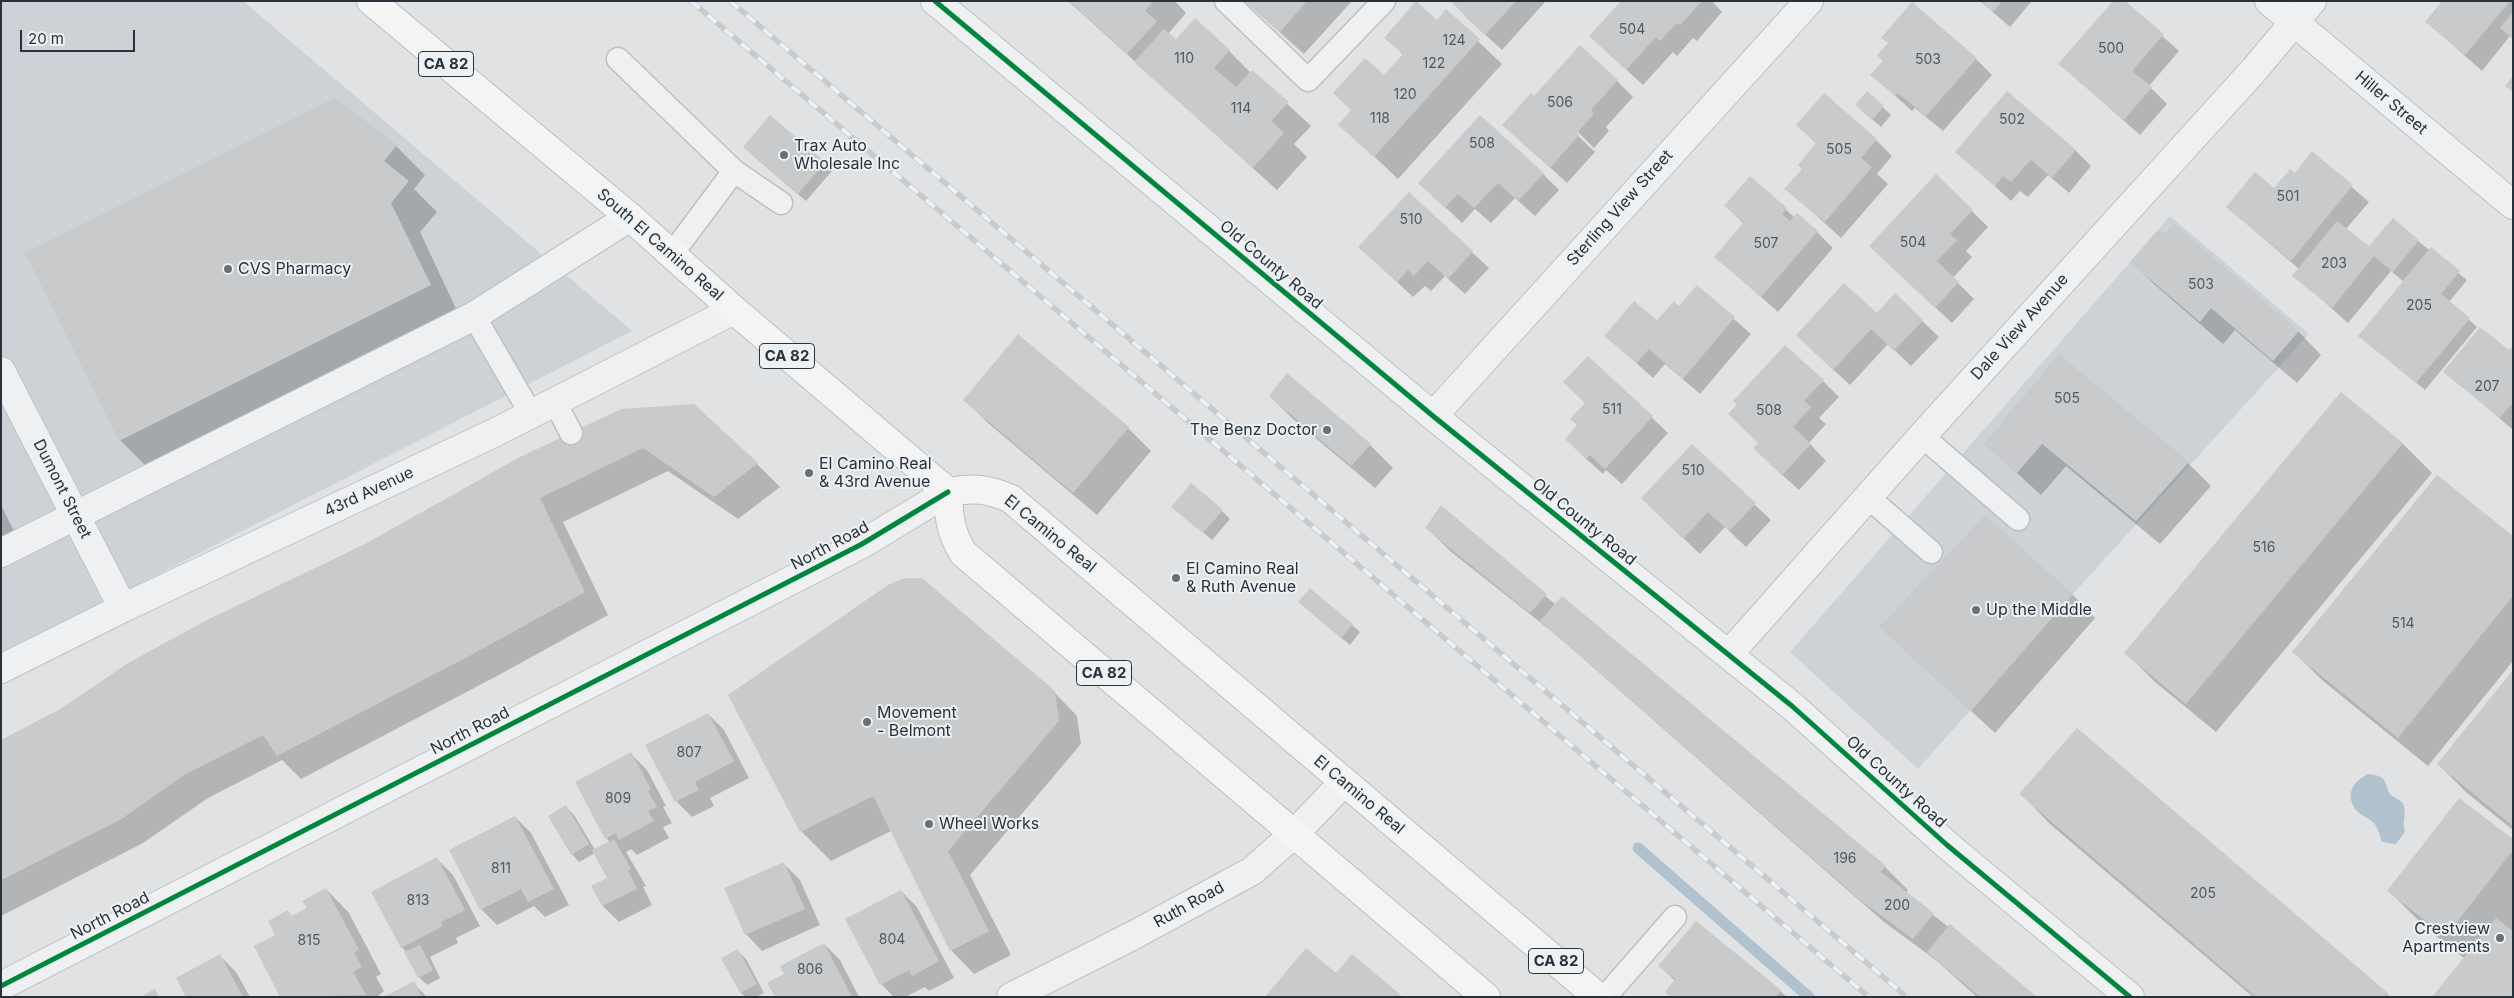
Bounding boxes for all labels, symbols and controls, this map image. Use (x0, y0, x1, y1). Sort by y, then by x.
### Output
scale bar (22, 20, 138, 52)
house number: 504 (1619, 22, 1645, 38)
text: 20 m (28, 29, 64, 48)
house number: 124 (1442, 33, 1466, 49)
house number: 500 (2098, 41, 2124, 57)
house number: 110 (1174, 51, 1194, 67)
road number: CA 82 (418, 52, 474, 76)
house number: 503 (1915, 52, 1941, 68)
house number: 122 (1423, 56, 1445, 72)
street label: Hiller Street (2351, 67, 2431, 139)
house number: 120 (1393, 87, 1417, 103)
house number: 506 (1547, 95, 1573, 111)
house number: 114 (1231, 101, 1251, 117)
house number: 118 (1370, 111, 1390, 127)
house number: 502 (1999, 112, 2025, 128)
place label: Trax Auto Wholesale Inc (794, 136, 900, 174)
house number: 508 (1469, 136, 1495, 152)
house number: 505 (1826, 142, 1852, 158)
street label: Sterling View Street (1563, 146, 1677, 270)
marker: Trax Auto Wholesale Inc (778, 149, 790, 161)
street label: South El Camino Real (593, 185, 727, 305)
house number: 501 (2276, 189, 2300, 205)
house number: 510 (1399, 212, 1423, 228)
street label: Old County Road (1216, 216, 1326, 314)
house number: 504 (1900, 235, 1926, 251)
house number: 507 (1754, 236, 1778, 252)
house number: 203 (2321, 256, 2347, 272)
place label: CVS Pharmacy (238, 259, 351, 279)
marker: CVS Pharmacy (222, 263, 234, 275)
street label: Dale View Avenue (1967, 270, 2073, 384)
house number: 503 (2188, 277, 2214, 293)
house number: 205 (2406, 298, 2432, 314)
road number: CA 82 (760, 344, 814, 368)
house number: 207 (2474, 379, 2500, 395)
house number: 505 (2054, 391, 2080, 407)
house number: 511 (1602, 402, 1622, 418)
house number: 508 (1756, 403, 1782, 419)
place label: The Benz Doctor (1190, 420, 1317, 440)
marker: The Benz Doctor (1321, 424, 1333, 436)
street label: Dumont Street (29, 436, 95, 542)
place label: El Camino Real & 43rd Avenue (819, 454, 932, 492)
street label: 43rd Avenue (321, 463, 417, 521)
house number: 510 (1681, 463, 1705, 479)
marker: El Camino Real & 43rd Avenue (803, 467, 815, 479)
street label: Old County Road (1528, 474, 1640, 570)
street label: El Camino Real (1000, 491, 1100, 577)
street label: North Road (788, 517, 872, 575)
house number: 516 (2253, 540, 2275, 556)
place label: El Camino Real & Ruth Avenue (1186, 559, 1299, 597)
marker: El Camino Real & Ruth Avenue (1170, 572, 1182, 584)
place label: Up the Middle (1986, 600, 2092, 620)
marker: Up the Middle (1970, 604, 1982, 616)
house number: 514 (2391, 616, 2415, 632)
road number: CA 82 (1076, 660, 1132, 686)
street label: North Road (427, 703, 513, 759)
place label: Movement - Belmont (877, 703, 957, 741)
marker: Movement - Belmont (861, 716, 873, 728)
street label: Old County Road (1842, 732, 1950, 832)
house number: 807 (676, 745, 702, 761)
street label: El Camino Real (1310, 751, 1408, 839)
house number: 809 (605, 791, 631, 807)
place label: Wheel Works (939, 814, 1039, 834)
marker: Wheel Works (923, 818, 935, 830)
house number: 196 (1833, 851, 1857, 867)
house number: 811 (491, 861, 511, 877)
street label: Ruth Road (1150, 878, 1228, 932)
house number: 205 (2190, 886, 2216, 902)
street label: North Road (67, 888, 153, 944)
house number: 813 (406, 893, 430, 909)
house number: 200 (1884, 898, 1910, 914)
place label: Crestview Apartments (2402, 919, 2490, 957)
house number: 804 (879, 932, 905, 948)
marker: Crestview Apartments (2494, 932, 2506, 944)
house number: 815 (298, 933, 320, 949)
road number: CA 82 (1528, 948, 1584, 974)
house number: 806 (797, 962, 823, 978)

